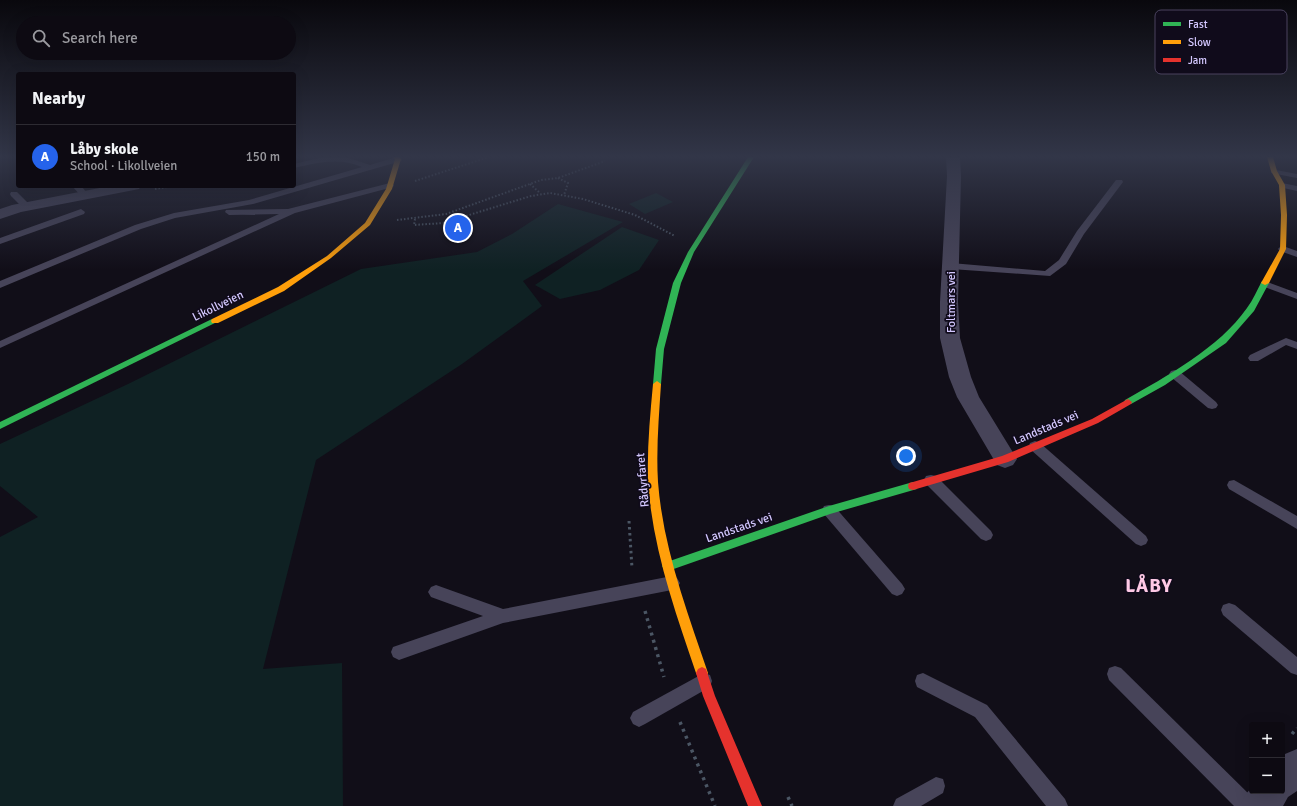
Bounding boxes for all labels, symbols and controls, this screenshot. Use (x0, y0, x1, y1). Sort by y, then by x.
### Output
legend (1155, 10, 1287, 74)
search box (16, 16, 296, 60)
text: Fast (1188, 18, 1208, 31)
icon: search (30, 27, 52, 49)
text: Search here (62, 29, 138, 47)
text: Slow (1188, 36, 1211, 49)
text: Jam (1188, 54, 1207, 67)
text: Nearby (32, 88, 85, 109)
text: Låby skole (70, 140, 138, 158)
text: A (41, 149, 49, 165)
text: 150 m (246, 149, 280, 165)
text: School · Likollveien (70, 158, 177, 174)
pin: A (445, 213, 471, 243)
street label: Foltmars vei (944, 271, 959, 333)
street label: Likollveien (190, 287, 246, 325)
street label: Landstads vei (1011, 408, 1081, 448)
your location (896, 446, 916, 466)
street label: Rådyrfaret (633, 452, 653, 508)
street label: Landstads vei (704, 510, 774, 546)
district label: LÅBY (1125, 574, 1173, 598)
map controls (1249, 722, 1285, 794)
button: + (1249, 722, 1285, 758)
button: − (1249, 758, 1285, 794)

